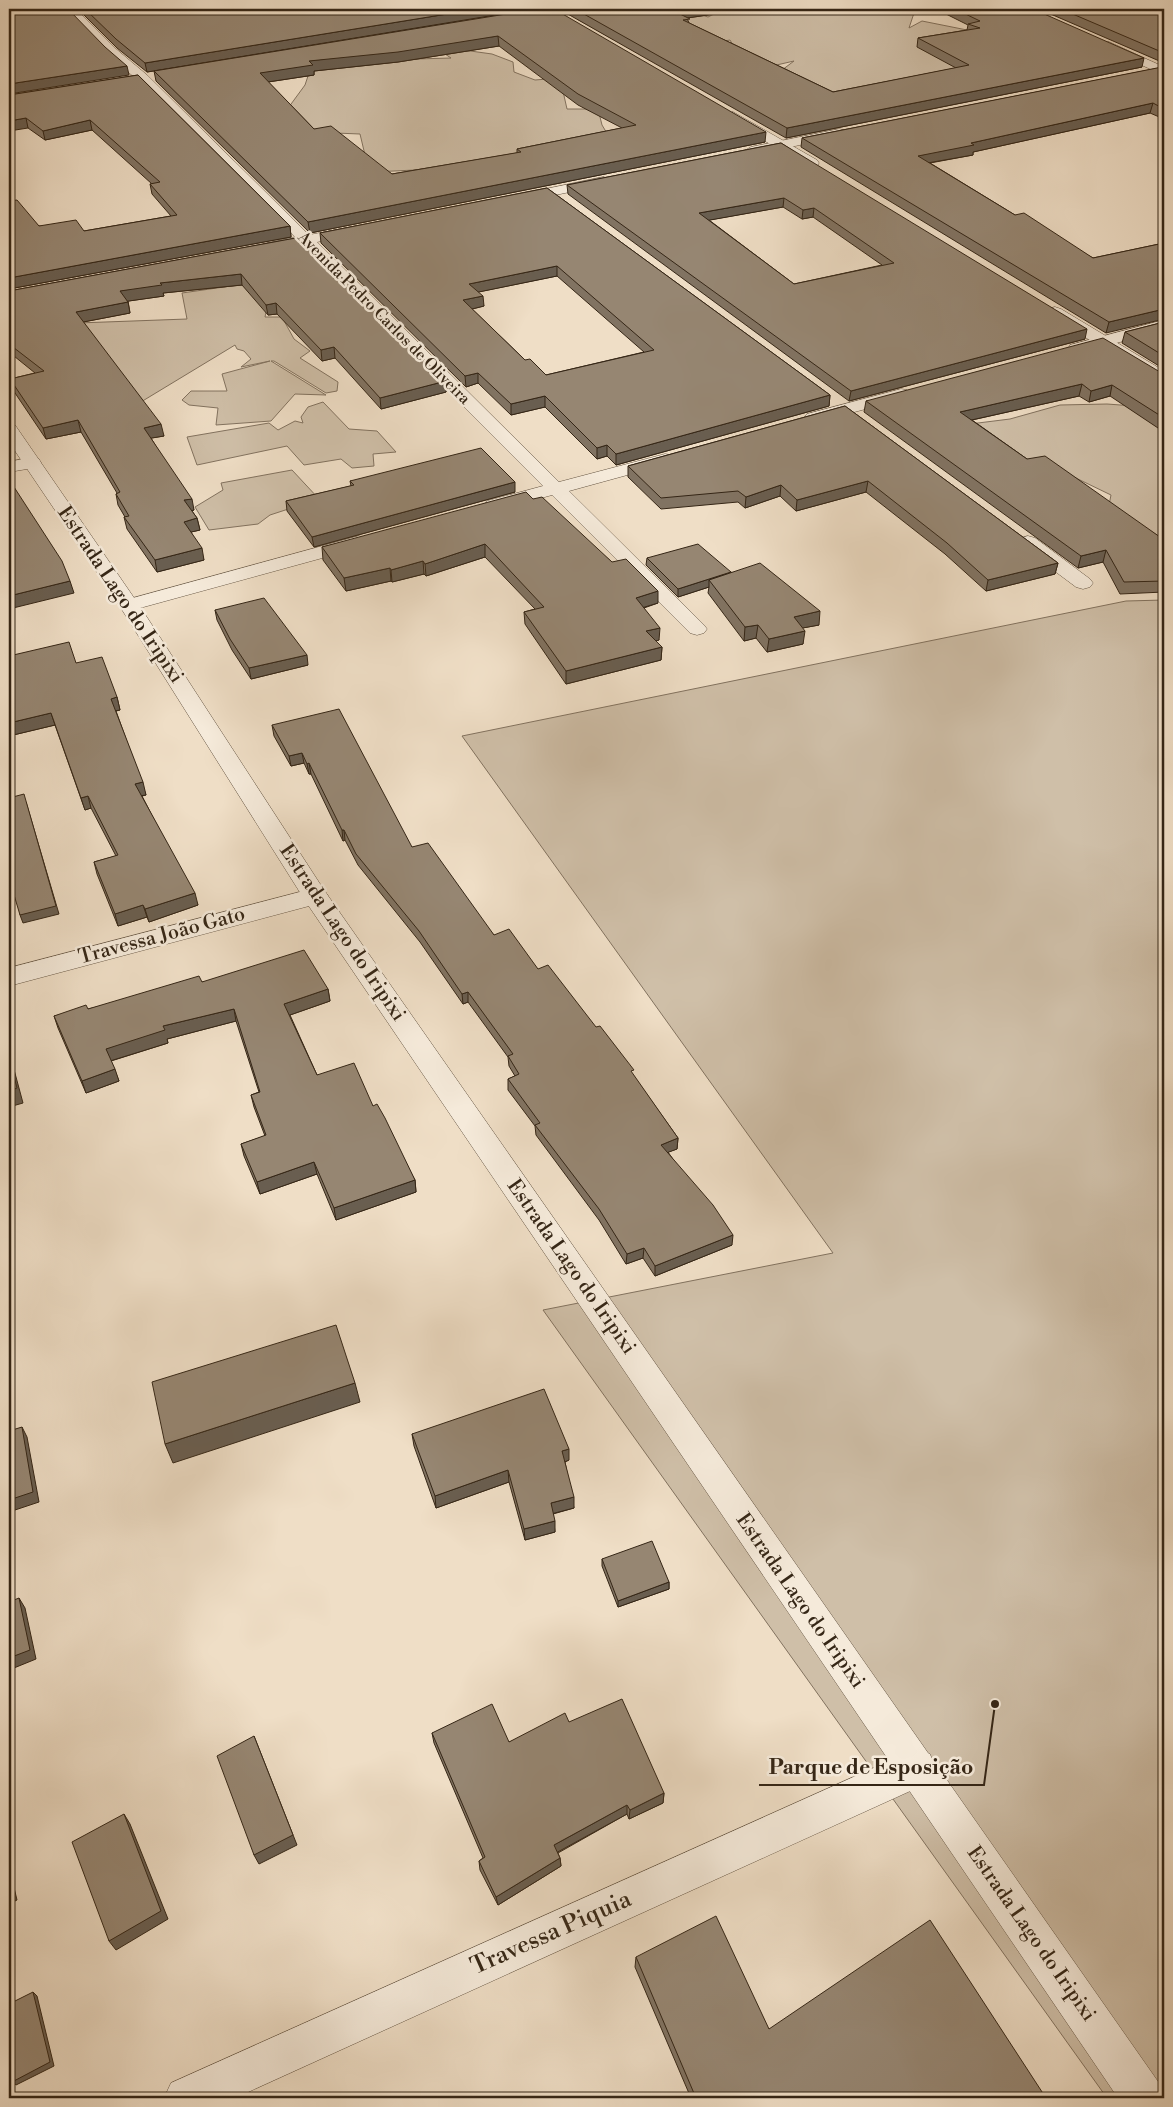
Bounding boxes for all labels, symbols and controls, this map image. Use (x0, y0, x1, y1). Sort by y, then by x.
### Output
street label: Avenida Pedro Carlos de Oliveira (293, 227, 475, 409)
street label: Estrada Lago do Iripixi (51, 502, 189, 689)
street label: Estrada Lago do Iripixi (273, 840, 411, 1027)
street label: Travessa João Gato (76, 902, 248, 970)
street label: Estrada Lago do Iripixi (501, 1175, 641, 1360)
street label: Estrada Lago do Iripixi (730, 1509, 870, 1694)
callout: Parque de Esposição (759, 1749, 984, 1785)
text: Parque de Esposição (769, 1755, 973, 1781)
street label: Estrada Lago do Iripixi (961, 1842, 1101, 2027)
street label: Travessa Piquia (466, 1884, 637, 1982)

